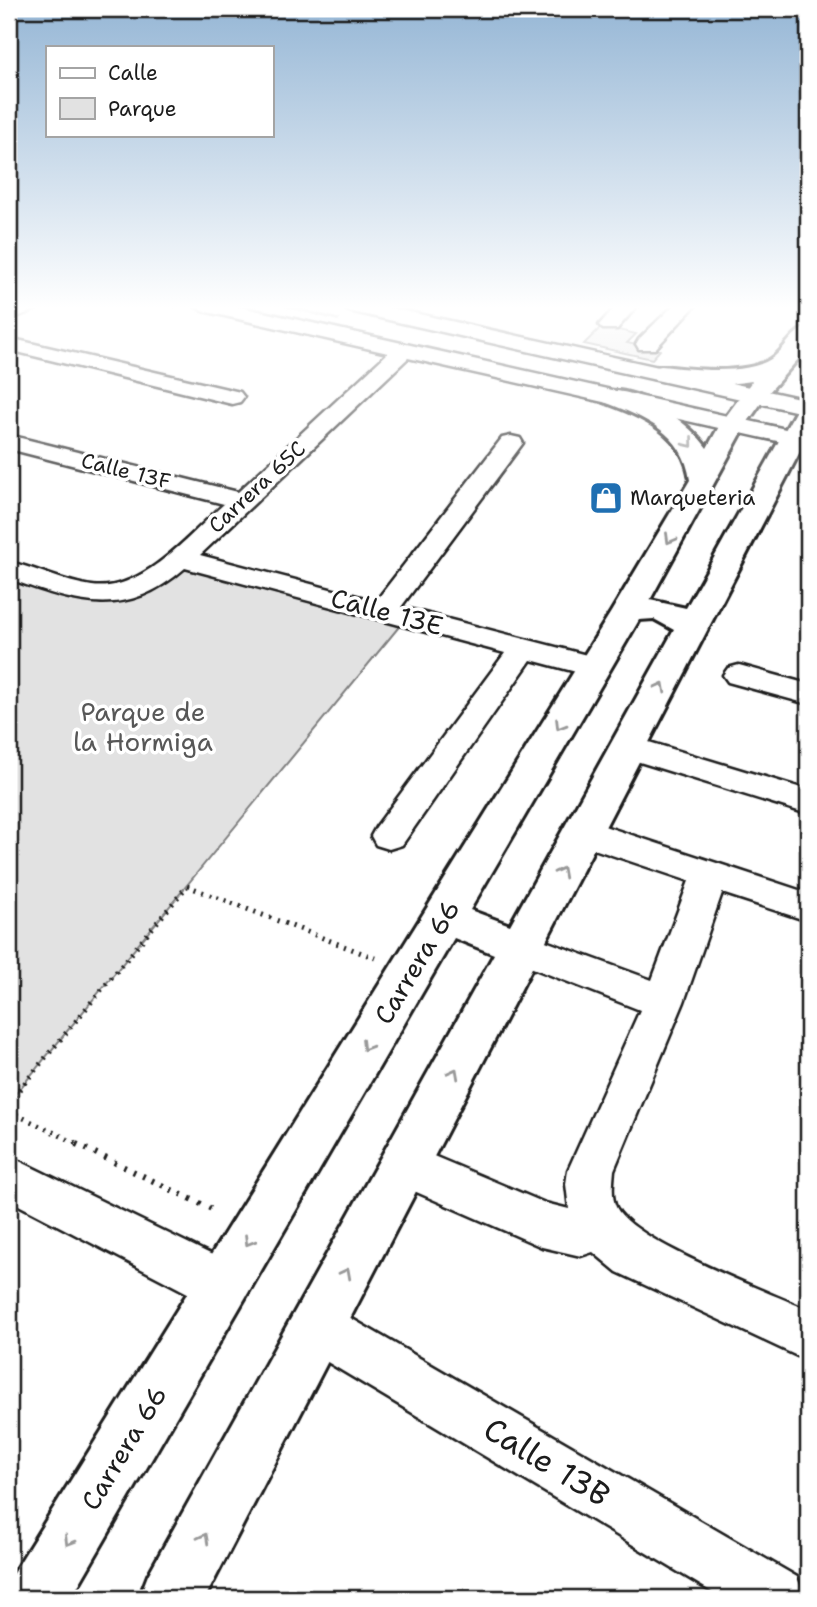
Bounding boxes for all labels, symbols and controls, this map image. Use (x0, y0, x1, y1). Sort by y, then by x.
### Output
legend (46, 46, 273, 136)
text: Calle (108, 59, 158, 87)
text: Parque (108, 95, 177, 123)
street label: Carrera 65C (202, 435, 312, 539)
one-way arrow (680, 436, 693, 448)
street label: Calle 13F (78, 446, 174, 496)
shop icon: Marqueteria (587, 479, 625, 517)
place label: Marqueteria (630, 484, 755, 512)
one-way arrow (665, 532, 678, 545)
street label: Calle 13E (327, 580, 447, 643)
one-way arrow (653, 681, 667, 694)
park label: Parque de la Hormiga (73, 694, 213, 759)
one-way arrow (555, 718, 568, 731)
one-way arrow (553, 867, 567, 879)
street label: Carrera 66 (366, 893, 467, 1030)
one-way arrow (362, 1038, 375, 1051)
one-way arrow (446, 1068, 459, 1080)
one-way arrow (244, 1233, 257, 1246)
one-way arrow (338, 1268, 351, 1280)
street label: Carrera 66 (73, 1379, 174, 1516)
street label: Calle 13B (476, 1407, 618, 1516)
one-way arrow (64, 1533, 77, 1546)
one-way arrow (195, 1533, 209, 1545)

